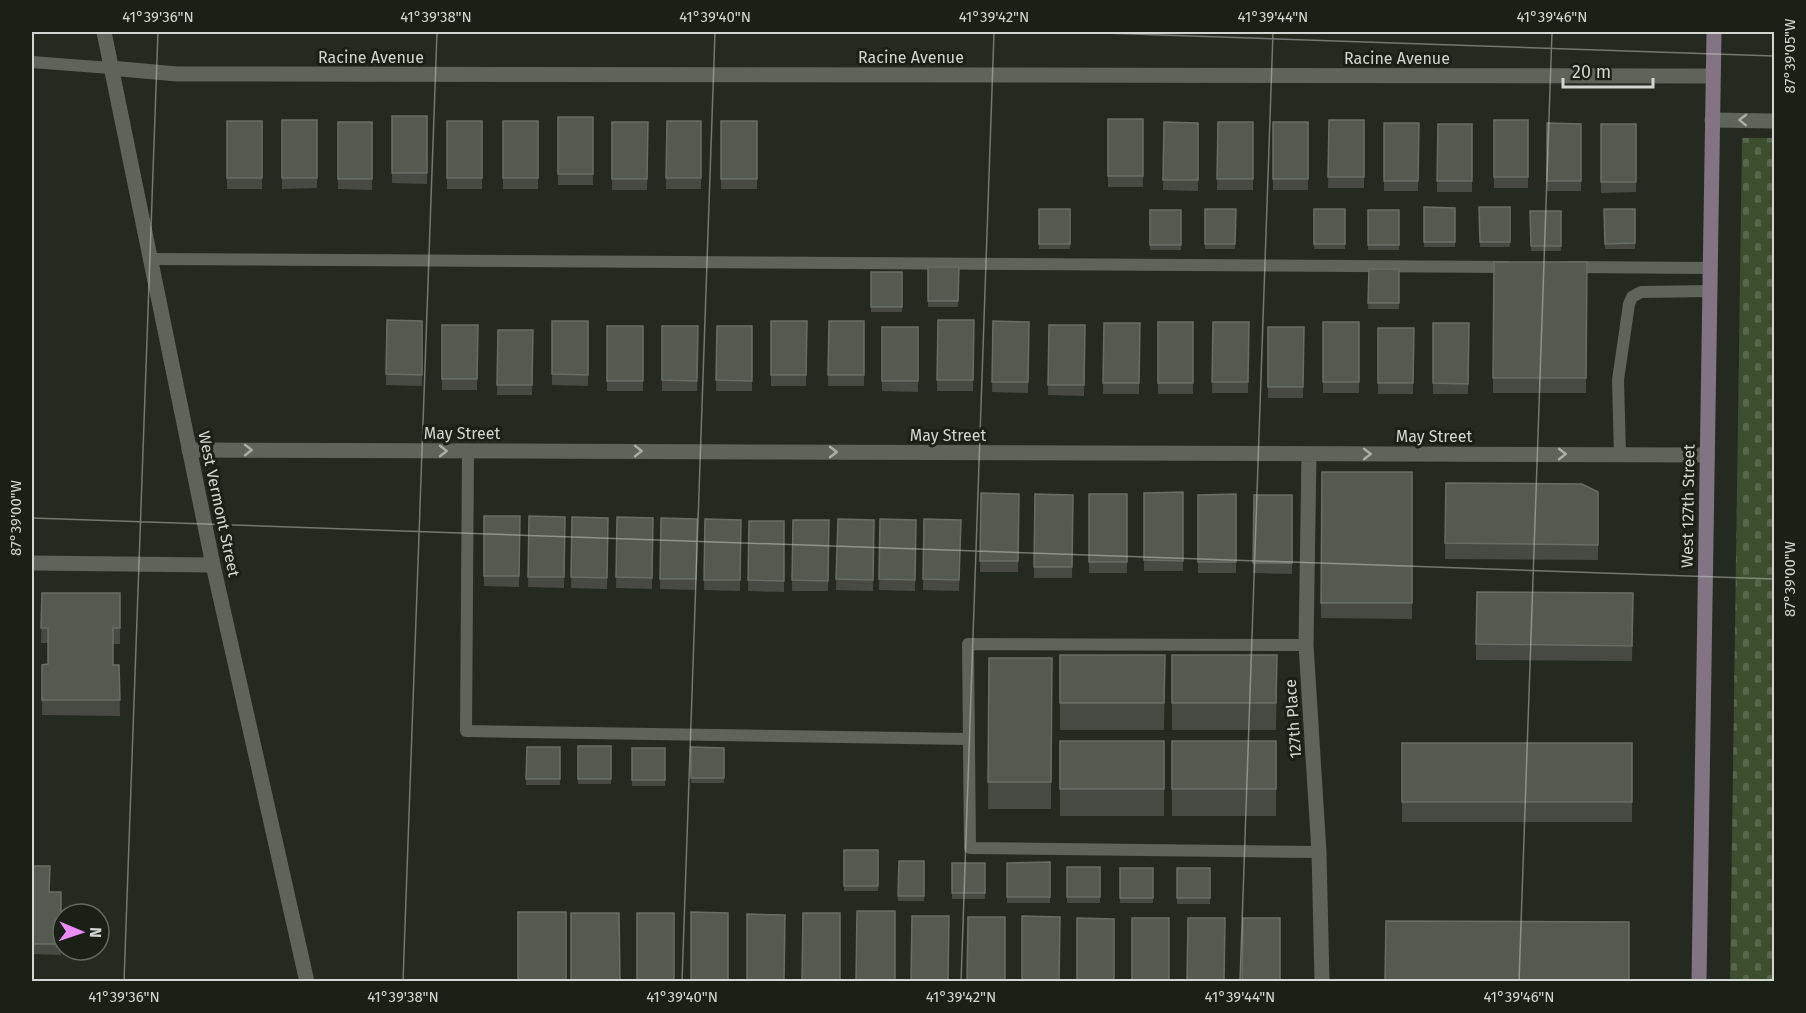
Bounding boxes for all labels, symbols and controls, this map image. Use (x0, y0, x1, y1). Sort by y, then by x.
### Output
text: 41°39'36"N (122, 8, 194, 26)
text: 41°39'38"N (400, 8, 472, 26)
text: 41°39'40"N (679, 8, 751, 26)
text: 41°39'42"N (959, 8, 1029, 26)
text: 41°39'44"N (1238, 8, 1308, 26)
text: 41°39'46"N (1516, 8, 1588, 26)
text: 87°39'05"W (1781, 18, 1799, 93)
street label: Racine Avenue (318, 48, 424, 67)
street label: Racine Avenue (858, 48, 964, 67)
street label: Racine Avenue (1344, 49, 1450, 68)
scale bar (1563, 51, 1653, 89)
text: 20 m (1572, 61, 1611, 83)
one-way arrow (1739, 114, 1748, 126)
street label: May Street (424, 424, 500, 443)
street label: May Street (910, 426, 986, 445)
street label: May Street (1396, 427, 1472, 446)
street label: West Vermont Street (194, 429, 244, 579)
one-way arrow (243, 444, 252, 456)
street label: West 127th Street (1677, 444, 1699, 568)
one-way arrow (438, 445, 447, 457)
one-way arrow (633, 445, 642, 457)
one-way arrow (828, 446, 837, 458)
one-way arrow (1363, 448, 1372, 460)
one-way arrow (1558, 448, 1567, 460)
text: 87°39'00"W (7, 479, 25, 556)
text: 87°39'00"W (1781, 540, 1799, 617)
street label: 127th Place (1281, 679, 1305, 759)
north arrow (51, 902, 111, 962)
text: N (86, 927, 105, 938)
text: 41°39'36"N (88, 988, 160, 1006)
text: 41°39'38"N (367, 988, 439, 1006)
text: 41°39'40"N (646, 988, 718, 1006)
text: 41°39'42"N (926, 988, 996, 1006)
text: 41°39'44"N (1205, 988, 1275, 1006)
text: 41°39'46"N (1483, 988, 1555, 1006)

